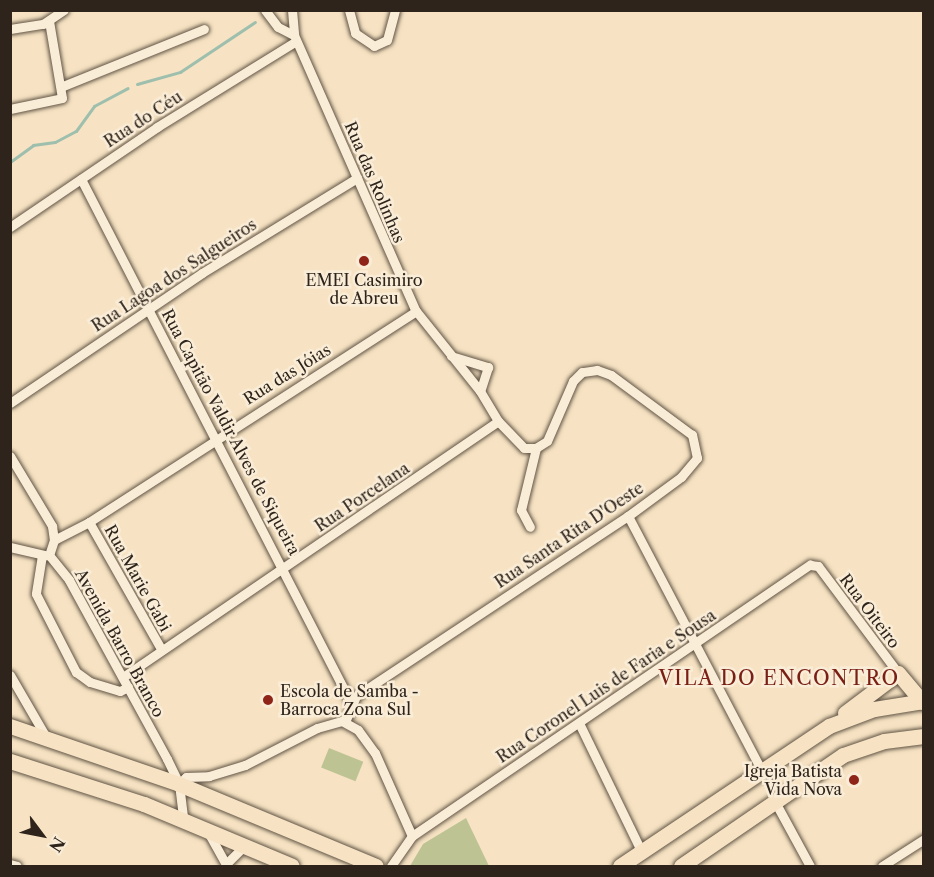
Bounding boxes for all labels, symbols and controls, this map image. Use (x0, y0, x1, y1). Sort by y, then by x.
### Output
street label: Rua do Céu (100, 87, 186, 151)
street label: Rua das Rolinhas (341, 118, 409, 246)
street label: Rua Lagoa dos Salgueiros (88, 214, 260, 336)
marker: EMEI Casimiro de Abreu (357, 254, 371, 268)
place label: EMEI Casimiro de Abreu (305, 270, 423, 308)
street label: Rua Capitão Valdir Alves de Siqueira (157, 305, 305, 559)
street label: Rua das Jóias (240, 340, 334, 408)
street label: Rua Porcelana (311, 458, 413, 536)
street label: Rua Santa Rita D'Oeste (491, 478, 647, 592)
street label: Rua Marie Gabi (101, 521, 175, 635)
street label: Avenida Barro Branco (71, 565, 169, 721)
street label: Rua Oiteiro (836, 570, 904, 652)
street label: Rua Coronel Luis de Faria e Sousa (493, 605, 719, 767)
district label: VILA DO ENCONTRO (658, 666, 900, 690)
place label: Escola de Samba - Barroca Zona Sul (280, 681, 419, 719)
marker: Escola de Samba - Barroca Zona Sul (261, 693, 275, 707)
place label: Igreja Batista Vida Nova (744, 761, 842, 799)
marker: Igreja Batista Vida Nova (847, 773, 861, 787)
north arrow (12, 805, 72, 865)
text: N (45, 833, 69, 856)

